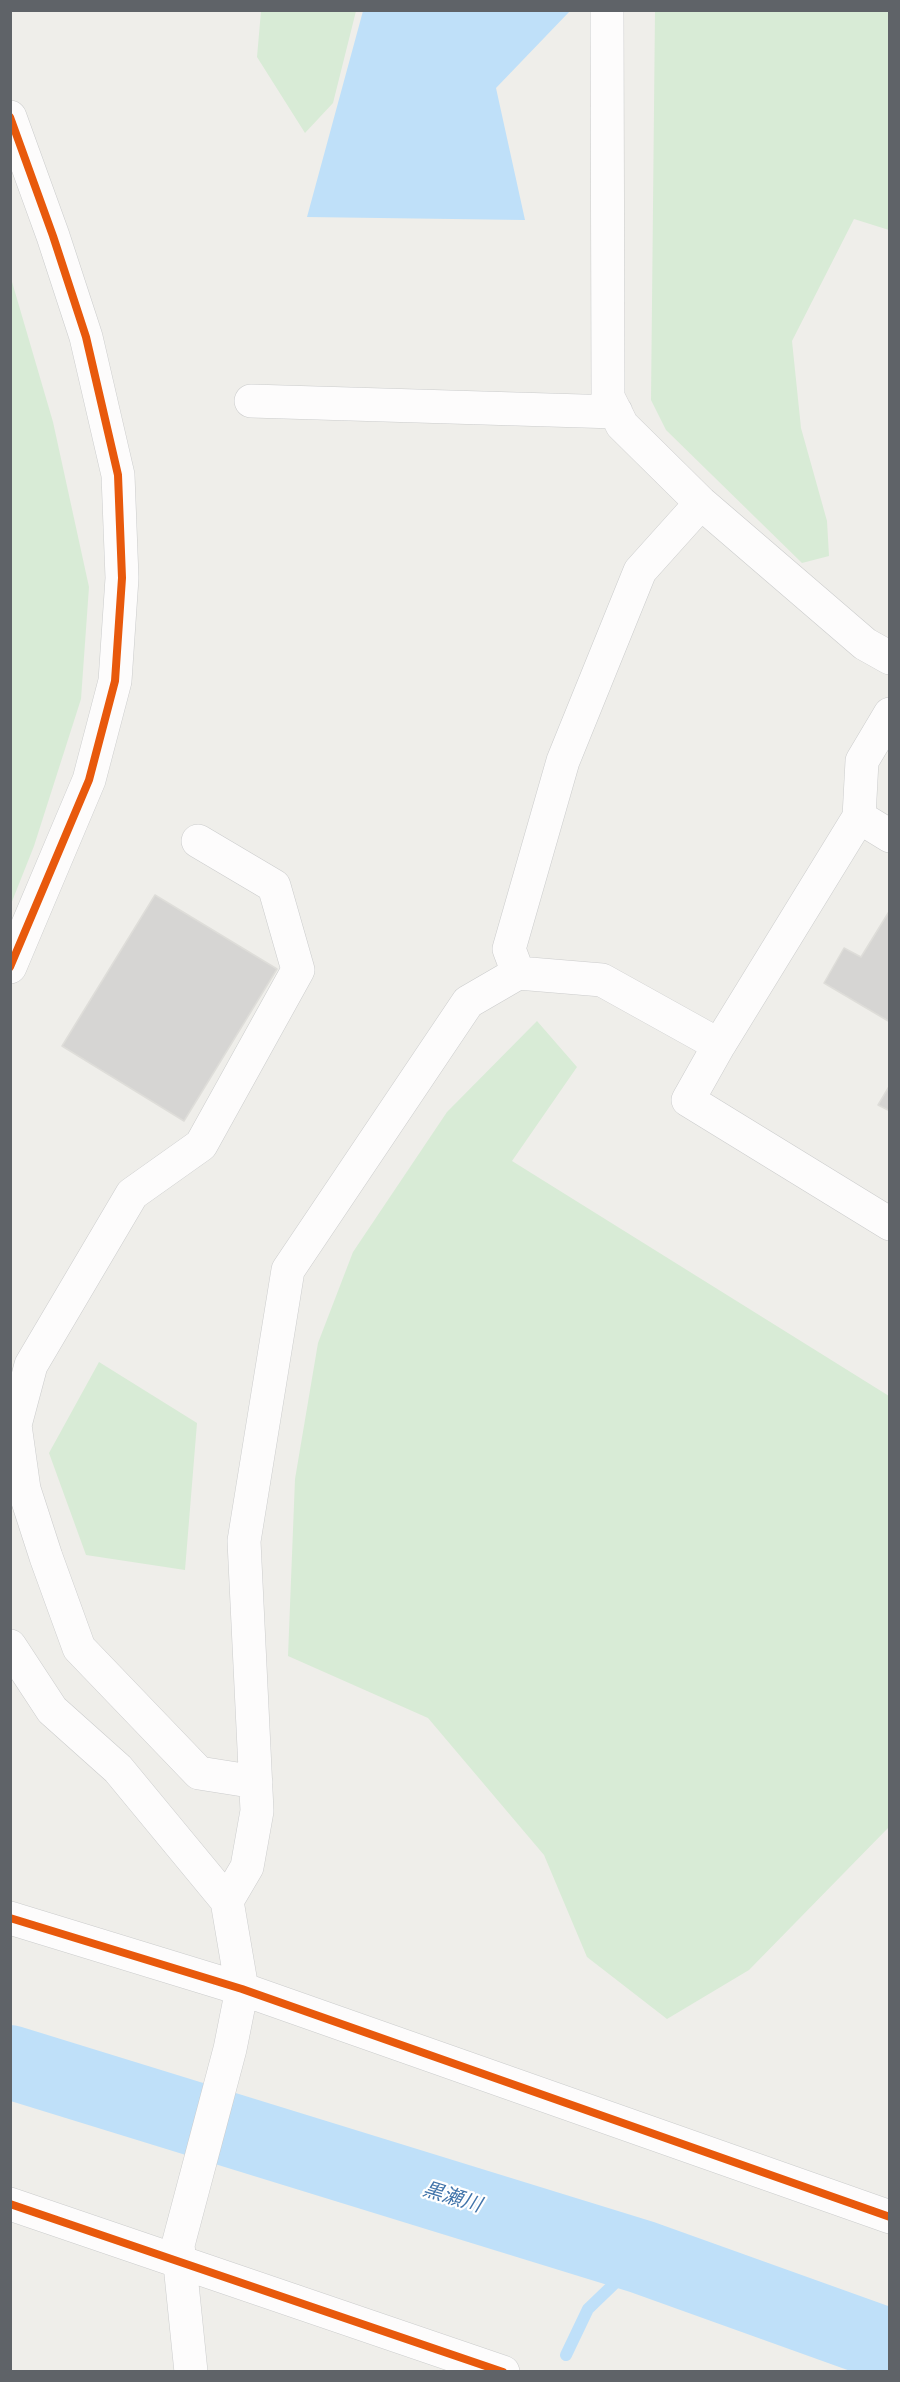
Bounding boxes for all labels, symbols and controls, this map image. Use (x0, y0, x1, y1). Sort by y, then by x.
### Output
water label: 黒瀬川 (420, 2178, 484, 2218)

